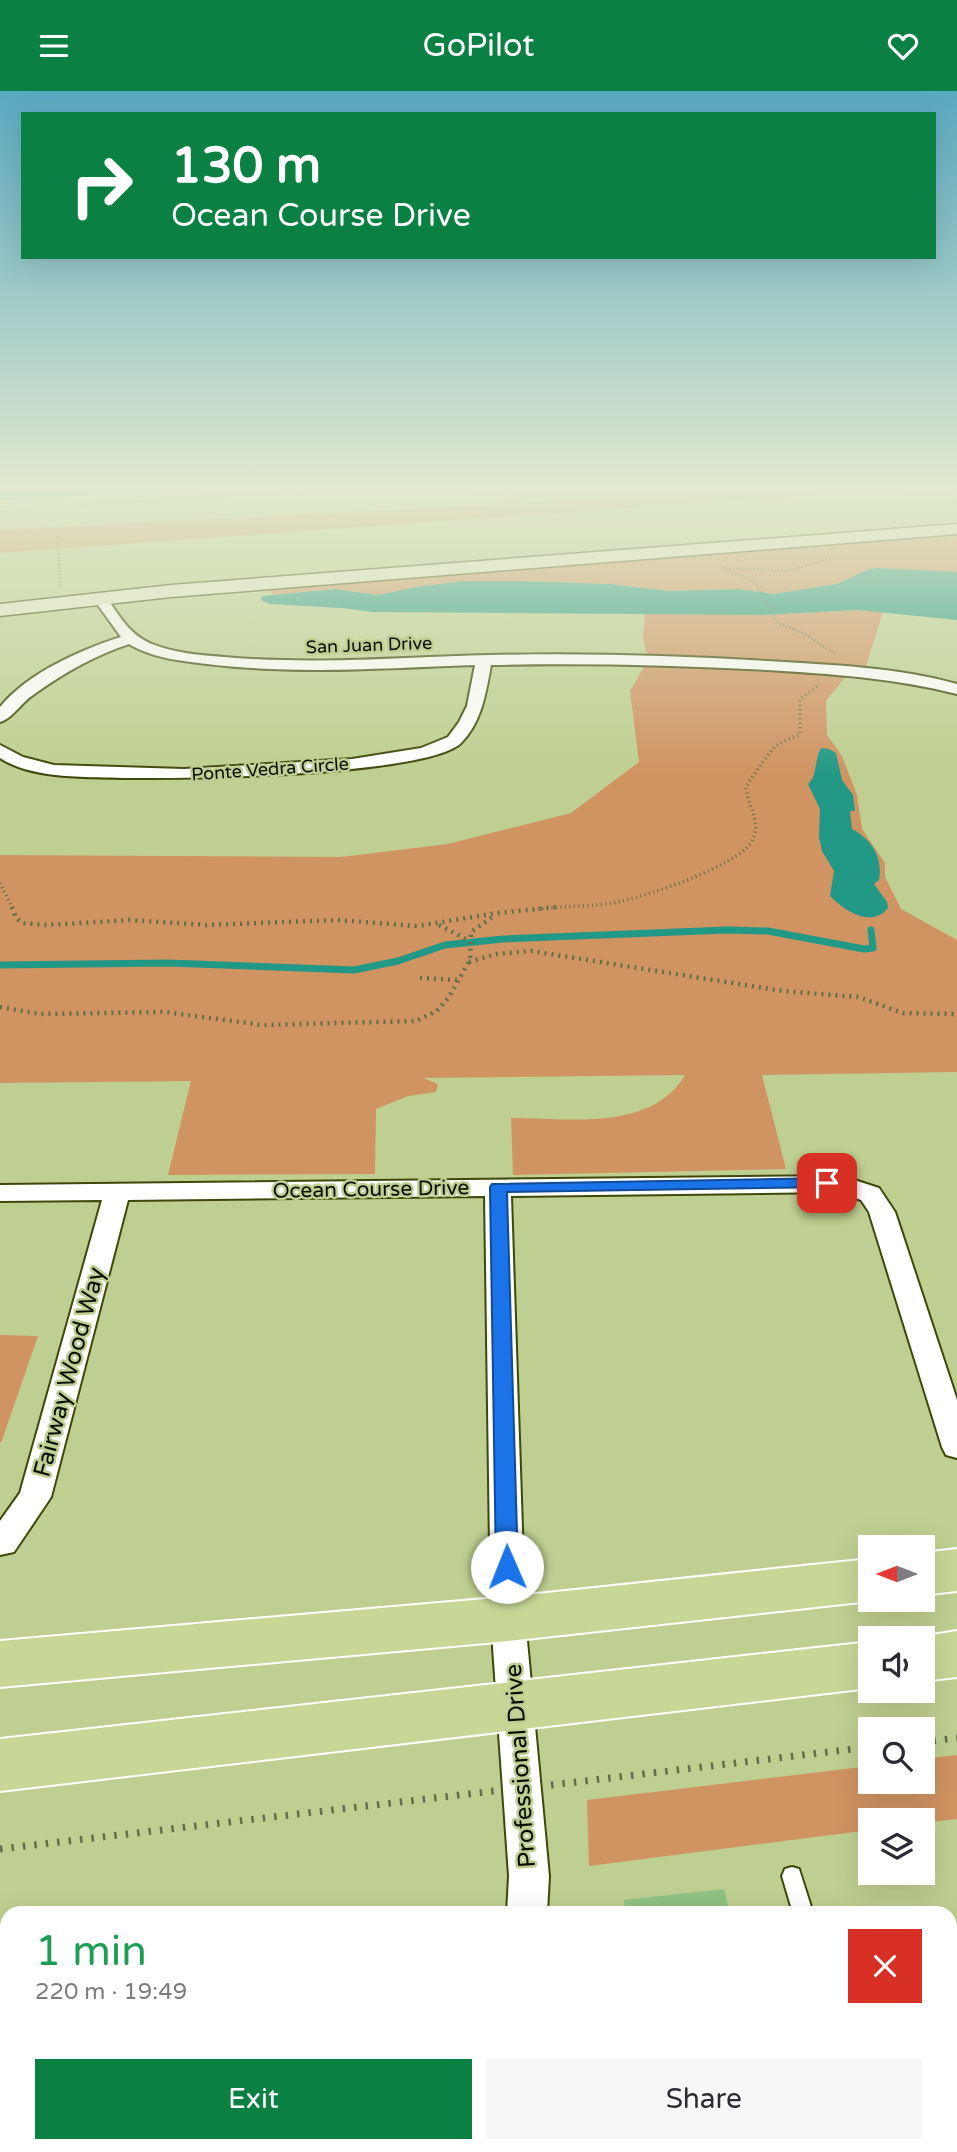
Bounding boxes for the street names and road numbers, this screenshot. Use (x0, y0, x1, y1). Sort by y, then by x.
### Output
street label: San Juan Drive (306, 632, 432, 658)
street label: Ponte Vedra Circle (191, 753, 349, 785)
street label: Ocean Course Drive (272, 1175, 470, 1204)
street label: Fairway Wood Way (28, 1264, 111, 1480)
street label: Professional Drive (499, 1663, 542, 1869)

